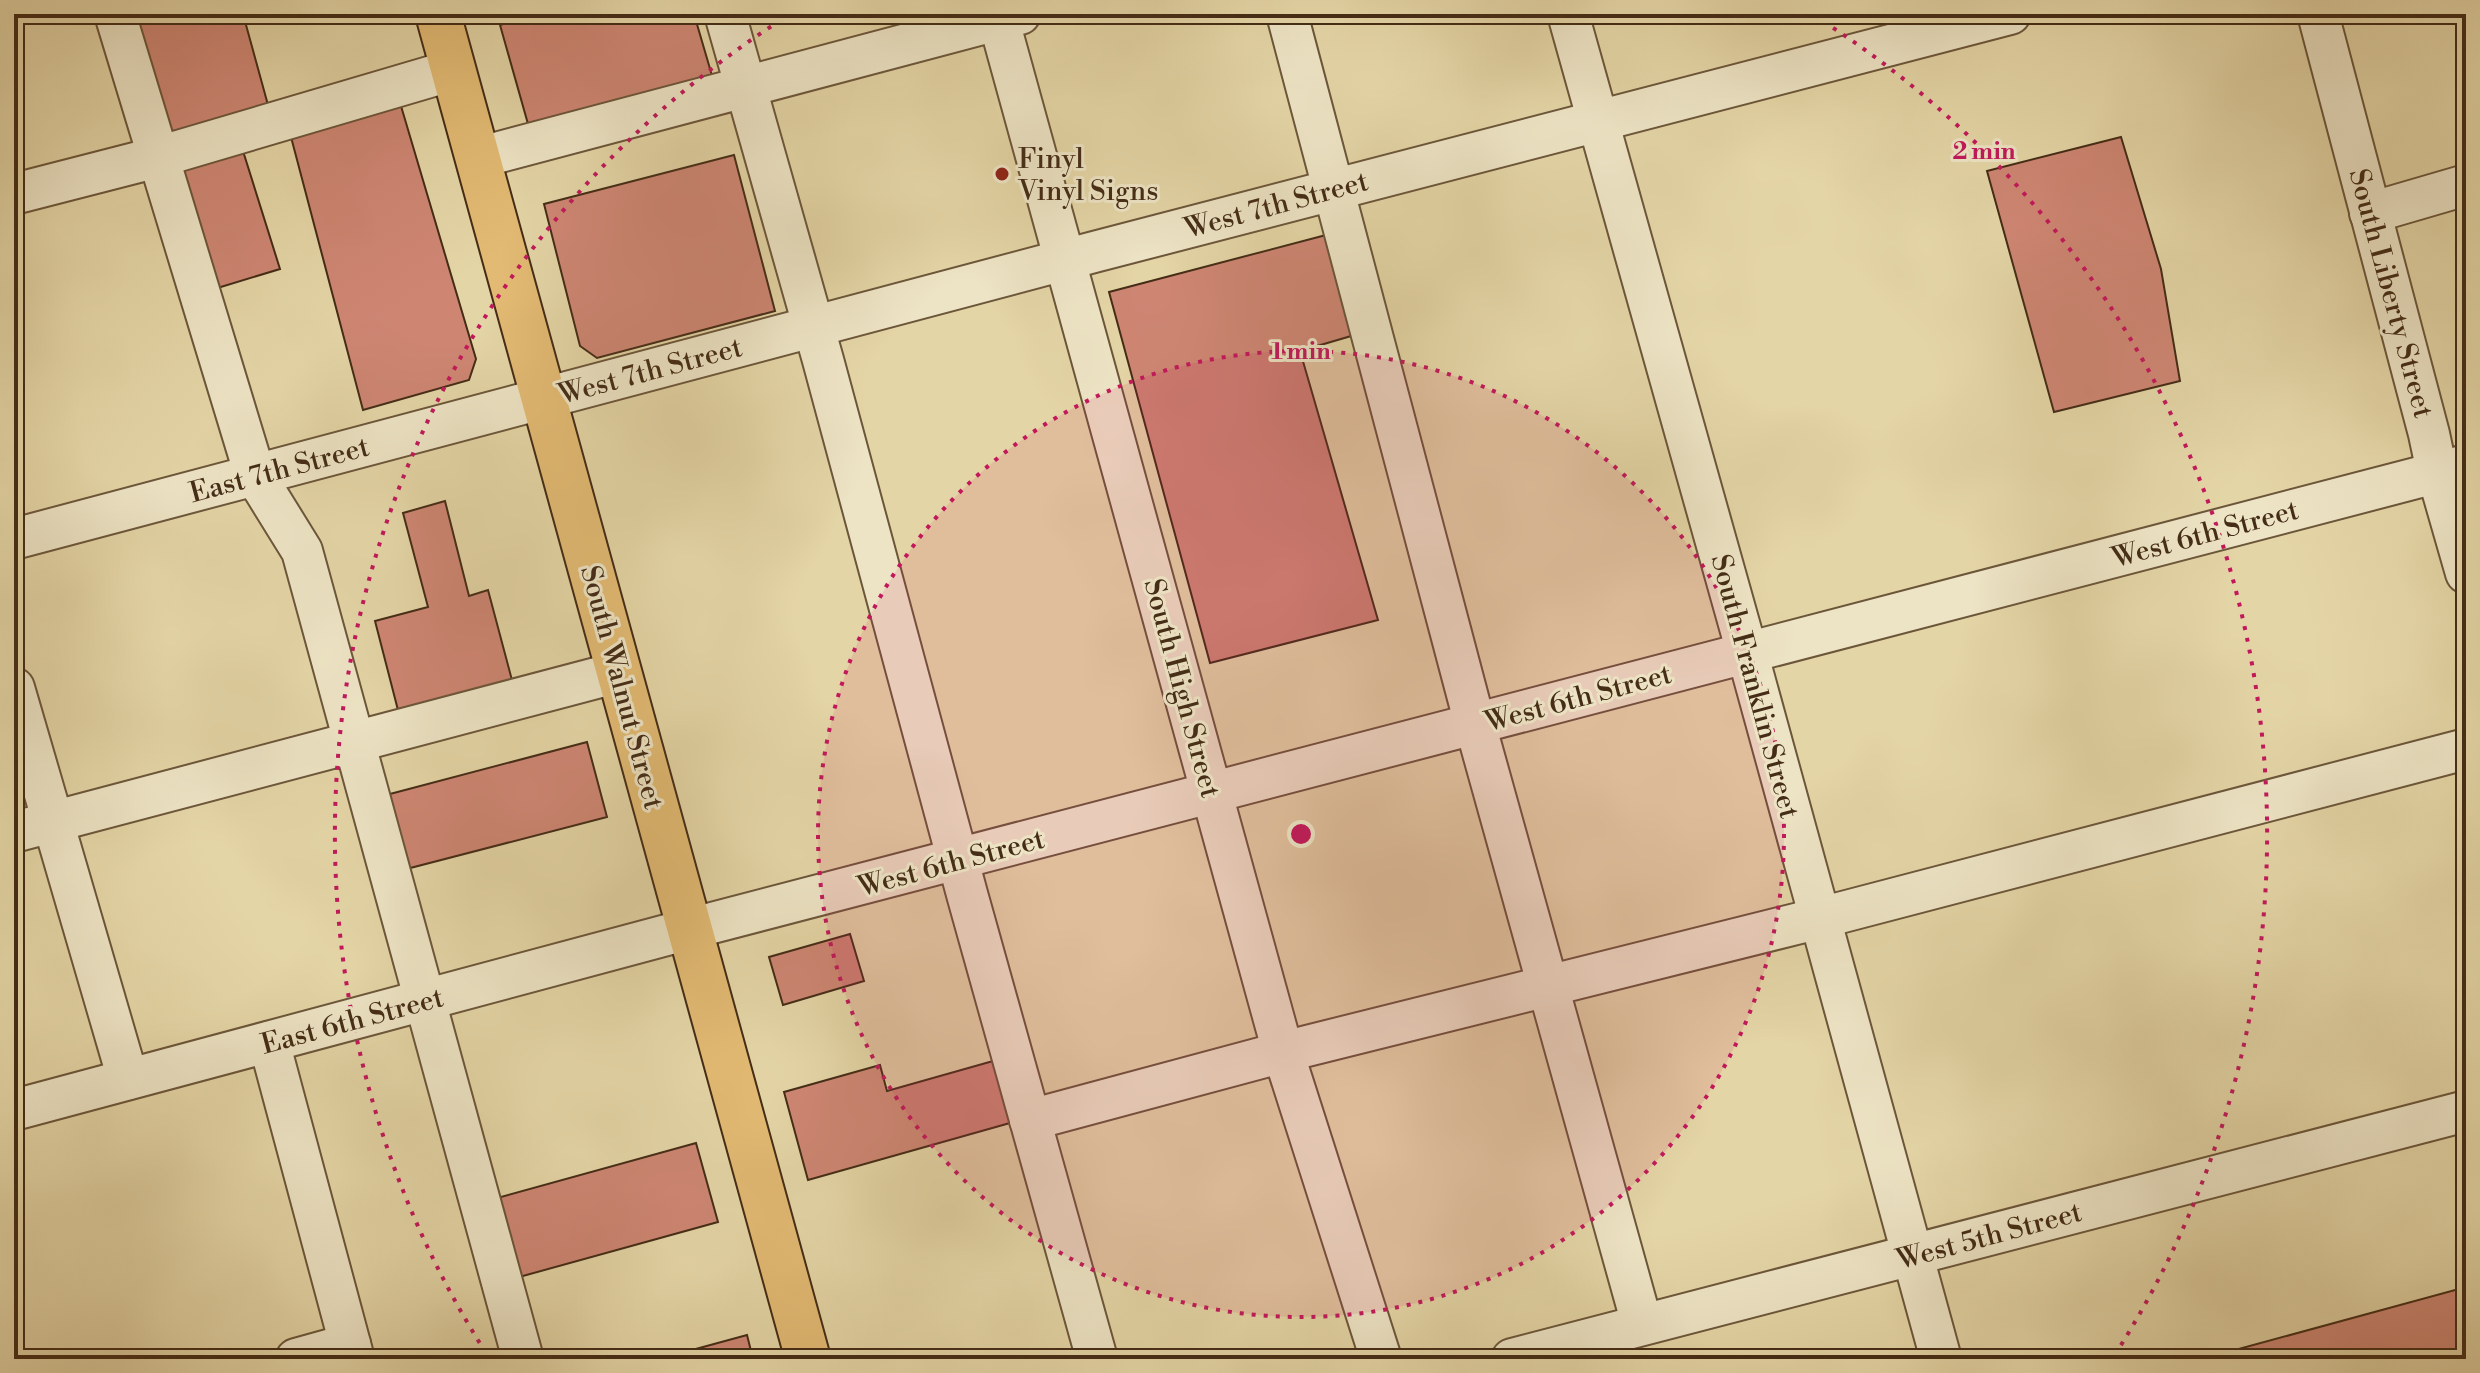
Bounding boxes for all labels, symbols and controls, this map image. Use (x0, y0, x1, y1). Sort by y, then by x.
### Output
text: 2 min (1952, 137, 2016, 167)
place label: Finyl Vinyl Signs (1017, 142, 1159, 209)
street label: West 7th Street (1180, 164, 1372, 247)
marker: Finyl Vinyl Signs (993, 165, 1011, 183)
street label: South Liberty Street (2340, 165, 2441, 422)
street label: West 7th Street (554, 330, 746, 413)
text: 1 min (1271, 337, 1331, 367)
street label: East 7th Street (186, 430, 373, 511)
street label: West 6th Street (2107, 493, 2303, 576)
street label: South Franklin Street (1702, 550, 1807, 822)
street label: South Walnut Street (572, 562, 671, 813)
street label: South High Street (1136, 575, 1228, 802)
street label: West 6th Street (1480, 657, 1676, 740)
centre of rings (1287, 820, 1315, 848)
street label: West 6th Street (853, 822, 1049, 905)
street label: East 6th Street (257, 980, 448, 1063)
street label: West 5th Street (1892, 1195, 2086, 1278)

